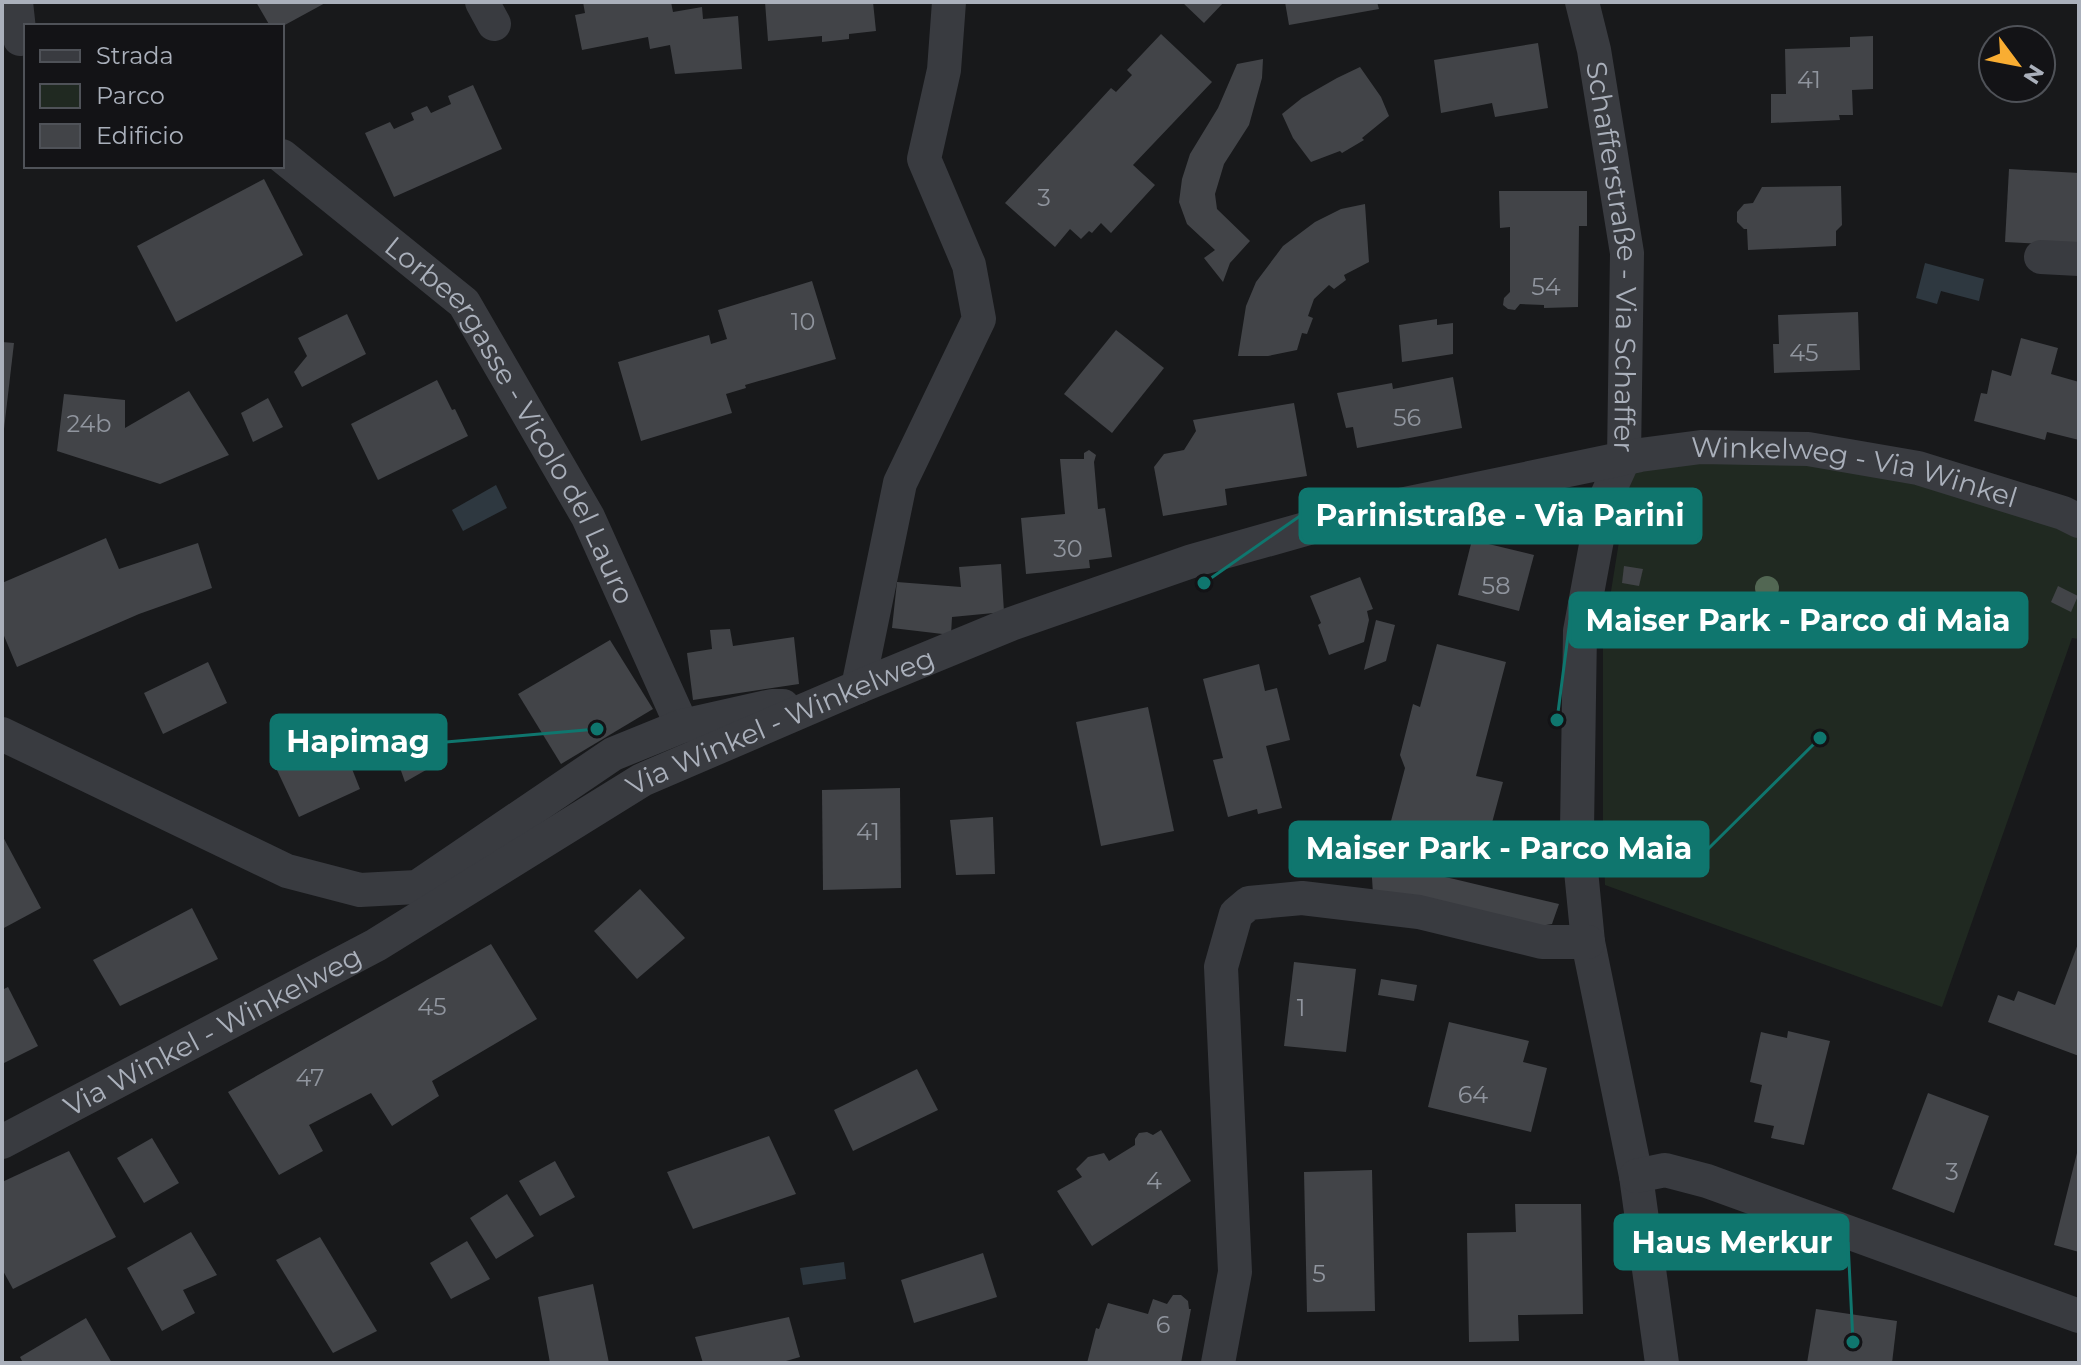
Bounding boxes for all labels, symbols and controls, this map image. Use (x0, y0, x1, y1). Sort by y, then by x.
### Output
legend (24, 24, 284, 168)
north arrow (1977, 24, 2057, 104)
text: Strada (96, 41, 174, 70)
street label: Schafferstraße - Via Schaffer (1579, 59, 1644, 453)
text: N (2017, 60, 2050, 89)
house number: 41 (1797, 65, 1821, 94)
text: Parco (96, 81, 165, 110)
text: Edificio (96, 121, 184, 150)
house number: 3 (1037, 183, 1051, 212)
street label: Lorbeergasse - Vicolo del Lauro (378, 229, 642, 609)
house number: 54 (1531, 272, 1561, 301)
house number: 10 (791, 307, 815, 336)
house number: 45 (1789, 338, 1819, 367)
house number: 56 (1393, 403, 1421, 432)
house number: 24b (66, 409, 112, 438)
street label: Winkelweg - Via Winkel (1691, 430, 2021, 515)
callout: Parinistraße - Via Parini (1300, 489, 1701, 543)
text: Parinistraße - Via Parini (1315, 497, 1685, 534)
house number: 30 (1053, 534, 1083, 563)
house number: 58 (1482, 571, 1510, 600)
callout: Maiser Park - Parco di Maia (1570, 593, 2027, 647)
text: Maiser Park - Parco di Maia (1586, 602, 2010, 639)
street label: Via Winkel - Winkelweg (620, 640, 939, 803)
callout: Hapimag (271, 715, 446, 769)
text: Hapimag (286, 723, 430, 760)
house number: 41 (856, 817, 880, 846)
callout: Maiser Park - Parco Maia (1290, 822, 1708, 876)
text: Maiser Park - Parco Maia (1306, 830, 1692, 867)
street label: Via Winkel - Winkelweg (58, 939, 367, 1123)
house number: 45 (417, 992, 447, 1021)
house number: 1 (1297, 993, 1305, 1022)
house number: 47 (296, 1063, 324, 1092)
house number: 64 (1458, 1080, 1488, 1109)
house number: 3 (1945, 1157, 1959, 1186)
house number: 4 (1146, 1166, 1162, 1195)
callout: Haus Merkur (1615, 1215, 1848, 1269)
text: Haus Merkur (1632, 1224, 1833, 1261)
house number: 5 (1312, 1259, 1326, 1288)
house number: 6 (1156, 1310, 1170, 1339)

